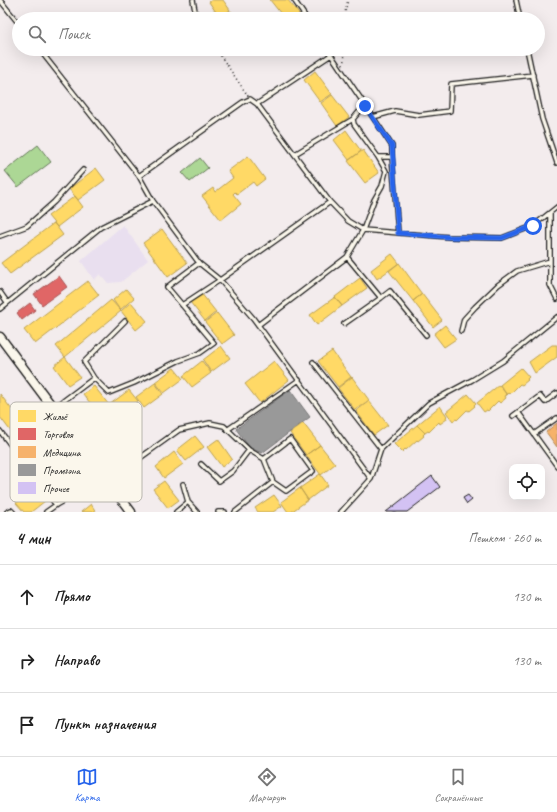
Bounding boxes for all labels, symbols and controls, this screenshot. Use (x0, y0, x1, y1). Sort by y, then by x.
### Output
search box (12, 12, 545, 56)
icon: search (26, 23, 48, 45)
text: Поиск (58, 25, 90, 44)
route end (356, 97, 374, 115)
route start (524, 217, 542, 235)
legend (10, 402, 142, 502)
text: Жильё (43, 409, 69, 423)
text: Торговля (43, 427, 74, 441)
text: Медицина (43, 445, 82, 459)
text: Промзона (43, 463, 82, 477)
map controls (509, 464, 545, 500)
button: locate (509, 464, 545, 500)
text: Прочее (43, 481, 70, 495)
text: 4 мин (16, 528, 51, 549)
text: Пешком · 260 m (468, 530, 541, 546)
icon: ahead (16, 586, 38, 608)
text: Прямо (54, 587, 90, 606)
text: 130 m (513, 589, 541, 605)
icon: right (16, 650, 38, 672)
text: Направо (54, 651, 100, 670)
text: 130 m (513, 653, 541, 669)
icon: arrive (16, 714, 38, 736)
text: Пункт назначения (54, 715, 156, 734)
tab: Карта (75, 766, 100, 804)
tab: Маршрут (249, 766, 285, 804)
tab: Сохранённые (435, 766, 482, 804)

